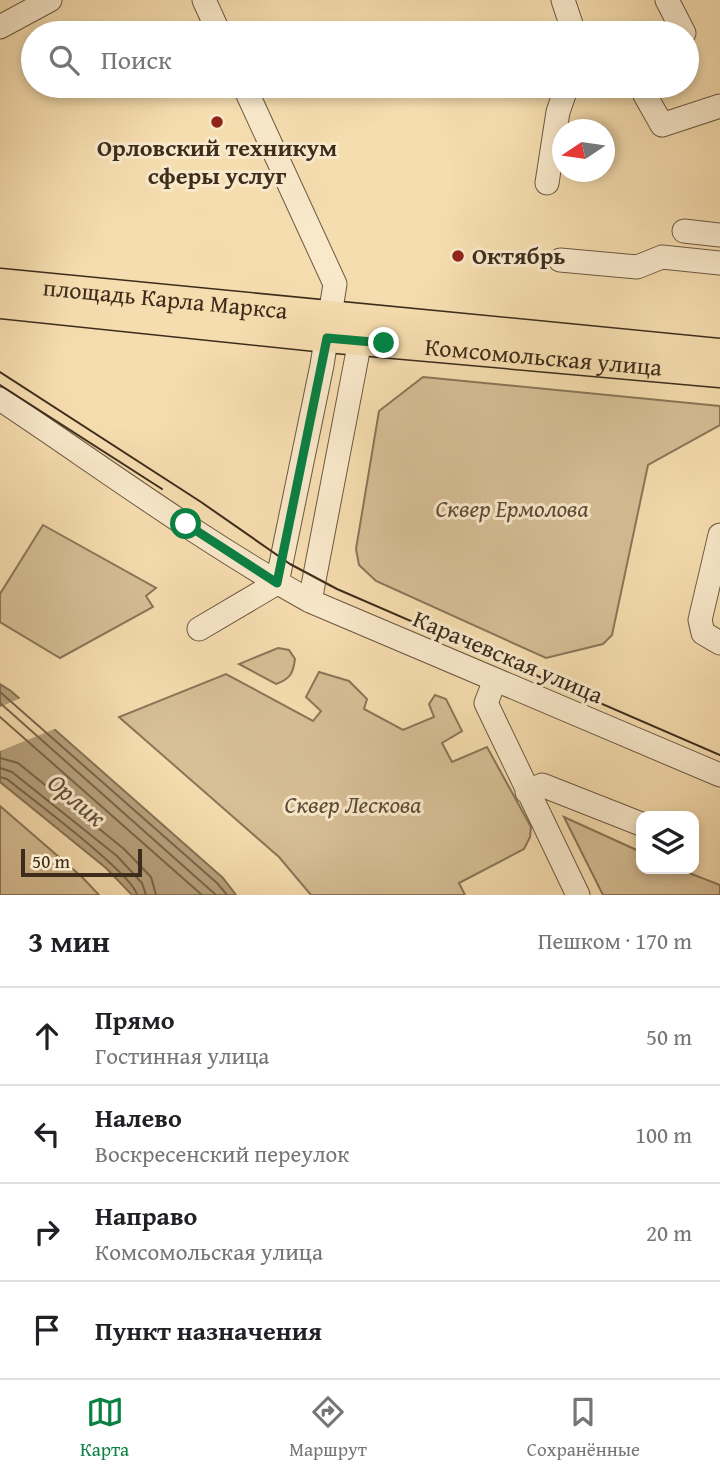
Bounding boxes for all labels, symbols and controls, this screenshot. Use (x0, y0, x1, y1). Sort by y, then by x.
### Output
search box (21, 21, 699, 98)
text: Поиск (101, 40, 172, 79)
icon: search (45, 41, 83, 79)
marker: Орловский техникум сферы услуг (209, 114, 225, 130)
north arrow (552, 119, 615, 182)
place label: Орловский техникум сферы услуг (97, 130, 337, 193)
place label: Октябрь (472, 238, 566, 273)
marker: Октябрь (450, 248, 466, 264)
street label: площадь Карла Маркса (41, 269, 290, 328)
route end (368, 327, 399, 358)
street label: Комсомольская улица (423, 329, 664, 385)
park label: Сквер Ермолова (435, 491, 589, 526)
route start (170, 508, 201, 539)
street label: Карачевская улица (408, 601, 609, 713)
water label: Орлик (39, 763, 115, 836)
park label: Сквер Лескова (285, 787, 421, 822)
map controls (636, 811, 699, 874)
button: layers (636, 811, 699, 874)
scale bar (21, 846, 142, 878)
text: 50 m (32, 847, 70, 875)
text: 3 мин (28, 919, 110, 963)
text: Пешком · 170 m (538, 924, 692, 957)
text: Прямо (95, 1000, 175, 1039)
icon: ahead (28, 1017, 66, 1055)
text: 50 m (646, 1020, 692, 1053)
text: Гостинная улица (95, 1039, 269, 1072)
text: Налево (95, 1098, 182, 1137)
icon: left (28, 1115, 66, 1153)
text: 100 m (635, 1118, 692, 1151)
text: Воскресенский переулок (95, 1137, 349, 1170)
text: Направо (95, 1196, 197, 1235)
icon: right (28, 1213, 66, 1251)
text: 20 m (646, 1216, 692, 1249)
text: Комсомольская улица (95, 1235, 323, 1268)
icon: arrive (28, 1311, 66, 1349)
text: Пункт назначения (95, 1311, 322, 1350)
tab: Карта (80, 1393, 129, 1463)
tab: Маршрут (289, 1393, 367, 1463)
tab: Сохранённые (527, 1393, 640, 1463)

